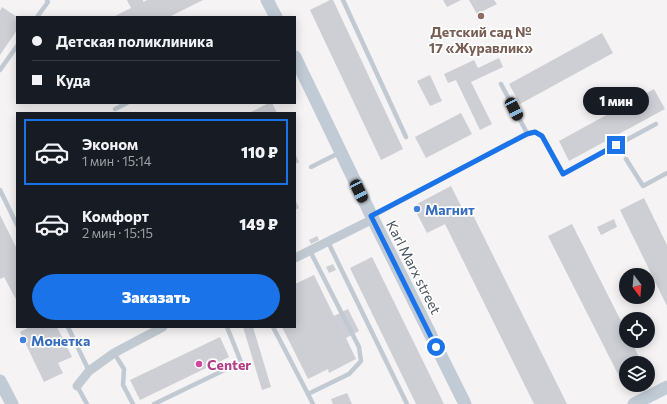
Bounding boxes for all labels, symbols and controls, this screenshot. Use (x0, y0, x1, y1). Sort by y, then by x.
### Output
marker: Детский сад № 17 «Журавлик» (476, 11, 486, 21)
place label: Детский сад № 17 «Журавлик» (429, 23, 533, 56)
text: Детская поликлиника (56, 32, 213, 50)
text: Куда (56, 71, 90, 89)
callout: 1 мин (583, 87, 649, 115)
text: 1 мин (599, 93, 633, 109)
car (503, 96, 525, 122)
icon: car (34, 134, 70, 170)
text: Эконом (82, 135, 138, 153)
route end (607, 136, 625, 154)
text: 110 ₽ (241, 143, 278, 161)
text: 1 мин · 15:14 (82, 153, 152, 169)
car (348, 178, 370, 204)
place label: Магнит (425, 201, 475, 218)
marker: Магнит (412, 204, 422, 214)
icon: car (34, 206, 70, 242)
text: Комфорт (82, 207, 149, 225)
text: 149 ₽ (239, 215, 278, 233)
street label: Karl Marx street (383, 217, 445, 317)
text: 2 мин · 15:15 (82, 225, 153, 241)
north arrow (619, 268, 655, 304)
map controls (619, 268, 655, 392)
button: Заказать (32, 274, 280, 320)
button: locate (619, 312, 655, 348)
place label: Монетка (31, 332, 90, 349)
marker: Монетка (18, 335, 28, 345)
route start (427, 338, 445, 356)
place label: Center (207, 356, 251, 373)
button: layers (619, 356, 655, 392)
marker: Center (194, 359, 204, 369)

